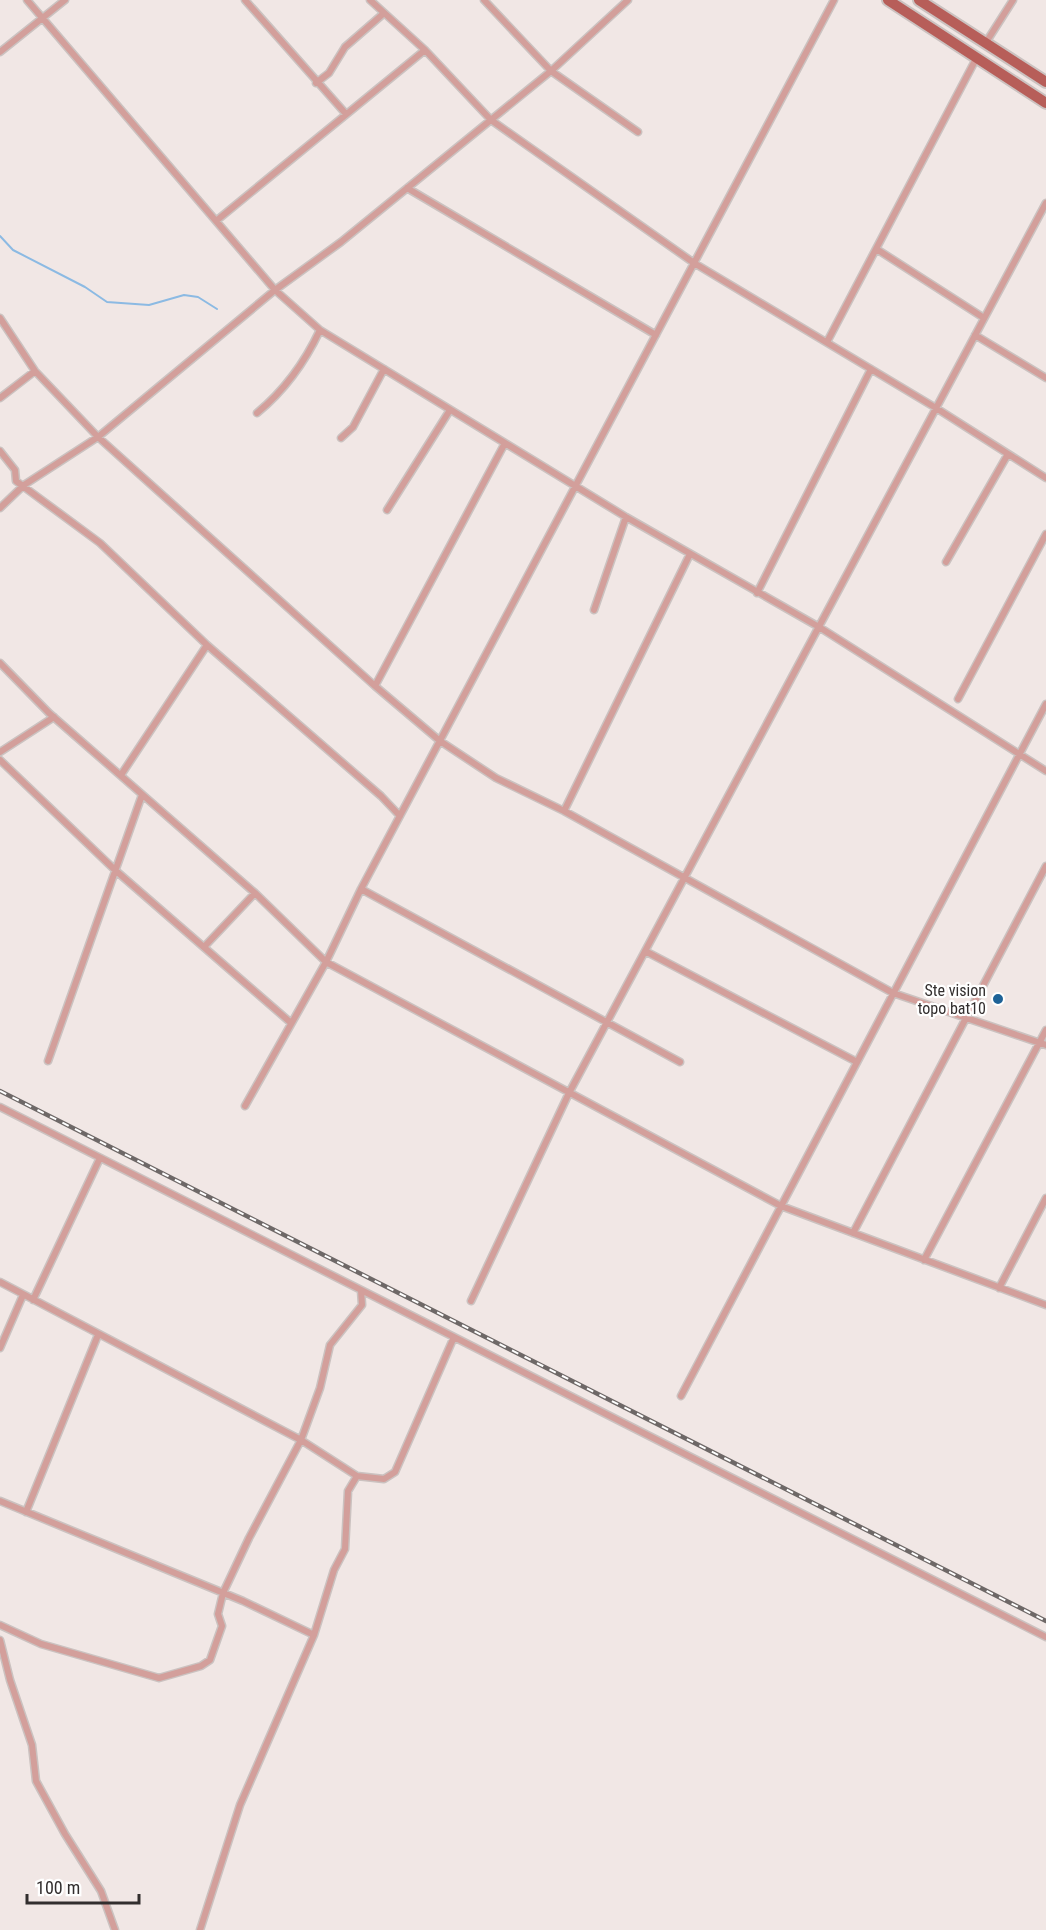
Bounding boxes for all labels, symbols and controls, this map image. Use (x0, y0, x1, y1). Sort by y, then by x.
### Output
place label: Ste vision topo bat10 (918, 981, 986, 1018)
marker: Ste vision topo bat10 (991, 992, 1005, 1006)
scale bar (27, 1867, 140, 1905)
text: 100 m (36, 1877, 80, 1898)

